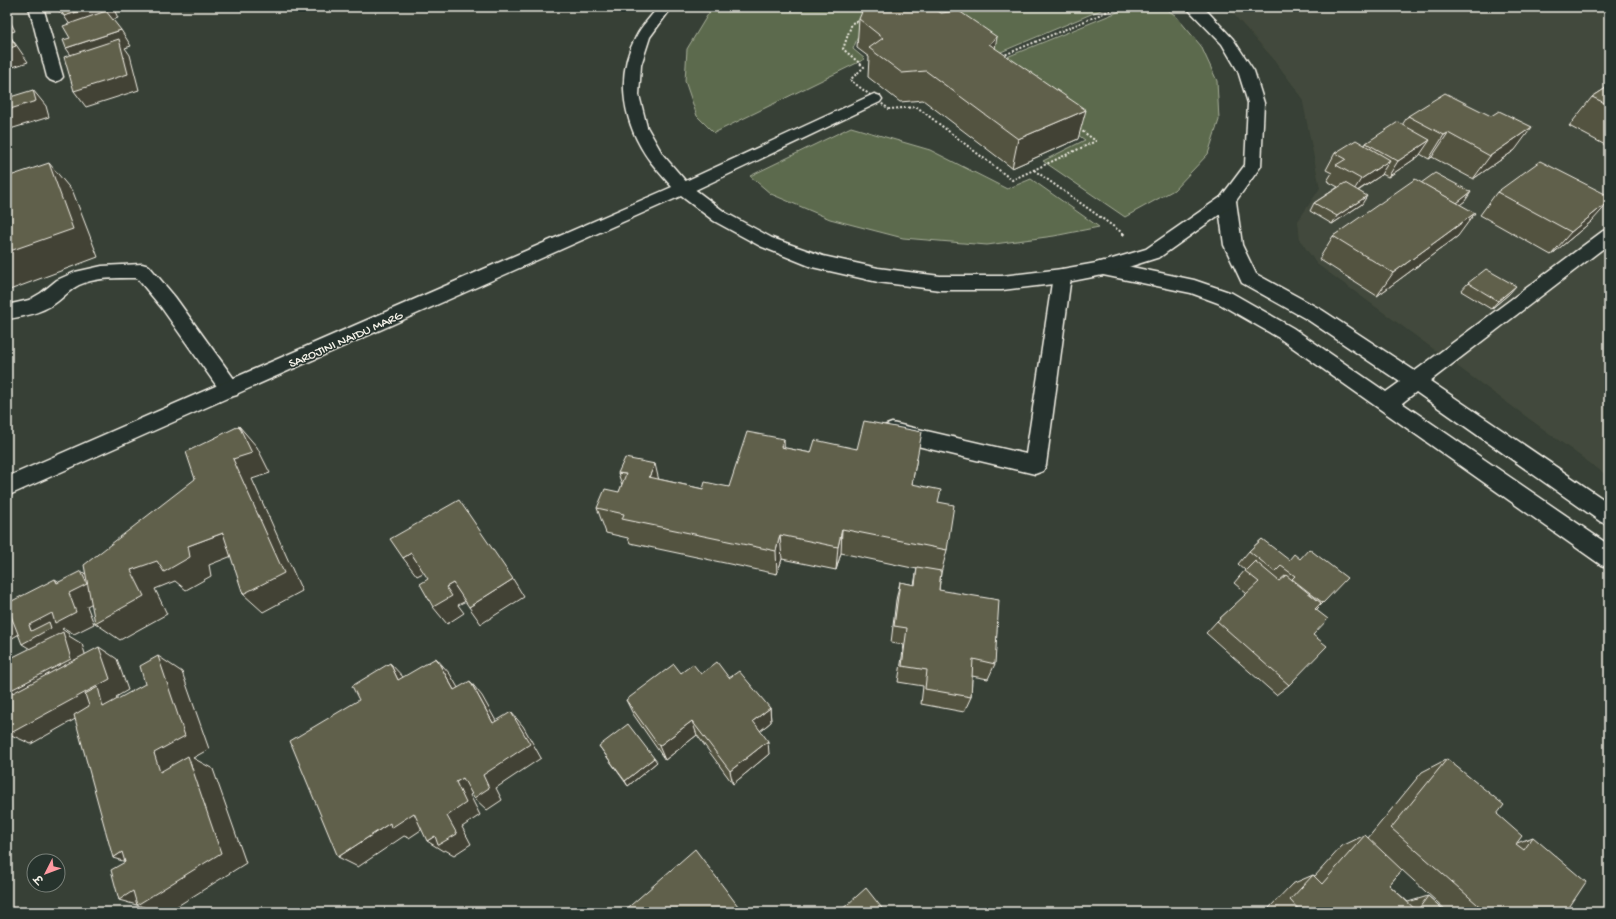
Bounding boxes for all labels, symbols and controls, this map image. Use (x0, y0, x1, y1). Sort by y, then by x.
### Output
street label: SAROJINI NAIDU MARG (287, 308, 406, 372)
north arrow (26, 853, 66, 893)
text: उ (31, 870, 48, 887)

